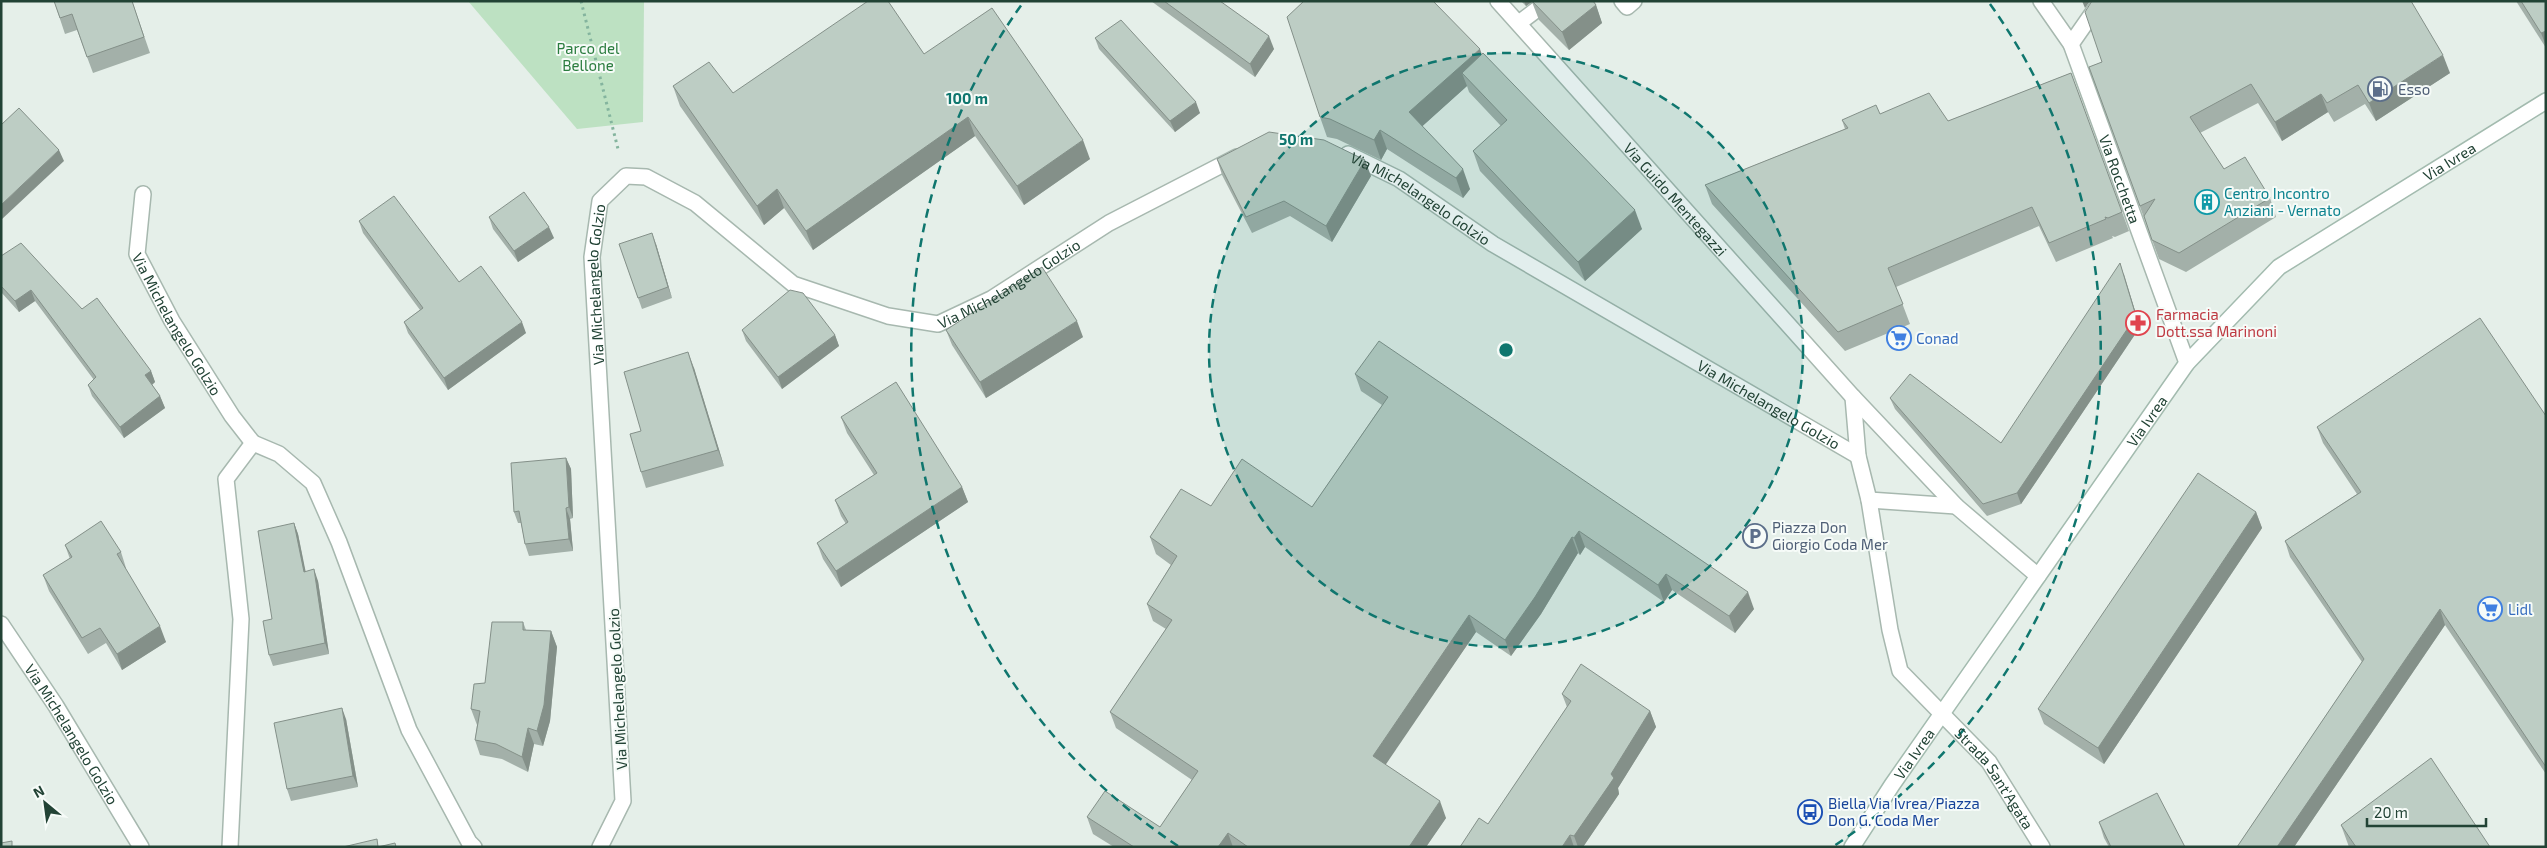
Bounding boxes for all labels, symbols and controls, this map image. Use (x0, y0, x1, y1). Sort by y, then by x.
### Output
park label: Parco del Bellone (556, 39, 620, 74)
fuel station icon: Esso (2367, 76, 2393, 102)
place label: Esso (2398, 80, 2430, 98)
text: 100 m (946, 89, 988, 107)
text: 50 m (1279, 130, 1313, 148)
street label: Via Rocchetta (2096, 132, 2144, 226)
street label: Via Ivrea (2420, 138, 2479, 184)
street label: Via Guido Mentegazzi (1620, 139, 1731, 259)
street label: Via Michelangelo Golzio (1348, 148, 1494, 249)
place label: Centro Incontro Anziani - Vernato (2224, 184, 2341, 219)
building icon: Centro Incontro Anziani - Vernato (2194, 189, 2220, 215)
street label: Via Michelangelo Golzio (583, 203, 609, 366)
street label: Via Michelangelo Golzio (935, 235, 1083, 332)
street label: Via Michelangelo Golzio (129, 250, 226, 399)
place label: Farmacia Dott.ssa Marinoni (2156, 305, 2277, 340)
pharmacy icon: Farmacia Dott.ssa Marinoni (2125, 310, 2151, 336)
supermarket icon: Conad (1886, 325, 1912, 351)
place label: Conad (1916, 329, 1959, 347)
centre of rings (1497, 341, 1515, 359)
street label: Via Michelangelo Golzio (1694, 356, 1843, 453)
street label: Via Ivrea (2122, 392, 2171, 450)
place label: Piazza Don Giorgio Coda Mer (1772, 518, 1888, 553)
parking icon: Piazza Don Giorgio Coda Mer (1742, 523, 1768, 549)
supermarket icon: Lidl (2477, 596, 2503, 622)
place label: Lidl (2508, 600, 2533, 618)
street label: Via Michelangelo Golzio (604, 608, 630, 770)
street label: Via Michelangelo Golzio (21, 661, 122, 808)
street label: Strada Sant'Agata (1951, 724, 2038, 832)
street label: Via Ivrea (1890, 725, 1938, 783)
north arrow (20, 778, 70, 828)
text: N (30, 781, 47, 801)
place label: Biella Via Ivrea/Piazza Don G. Coda Mer (1828, 794, 1980, 829)
scale bar (2367, 796, 2486, 828)
bus stop icon: Biella Via Ivrea/Piazza Don G. Coda Mer (1797, 799, 1823, 825)
text: 20 m (2374, 803, 2408, 821)

